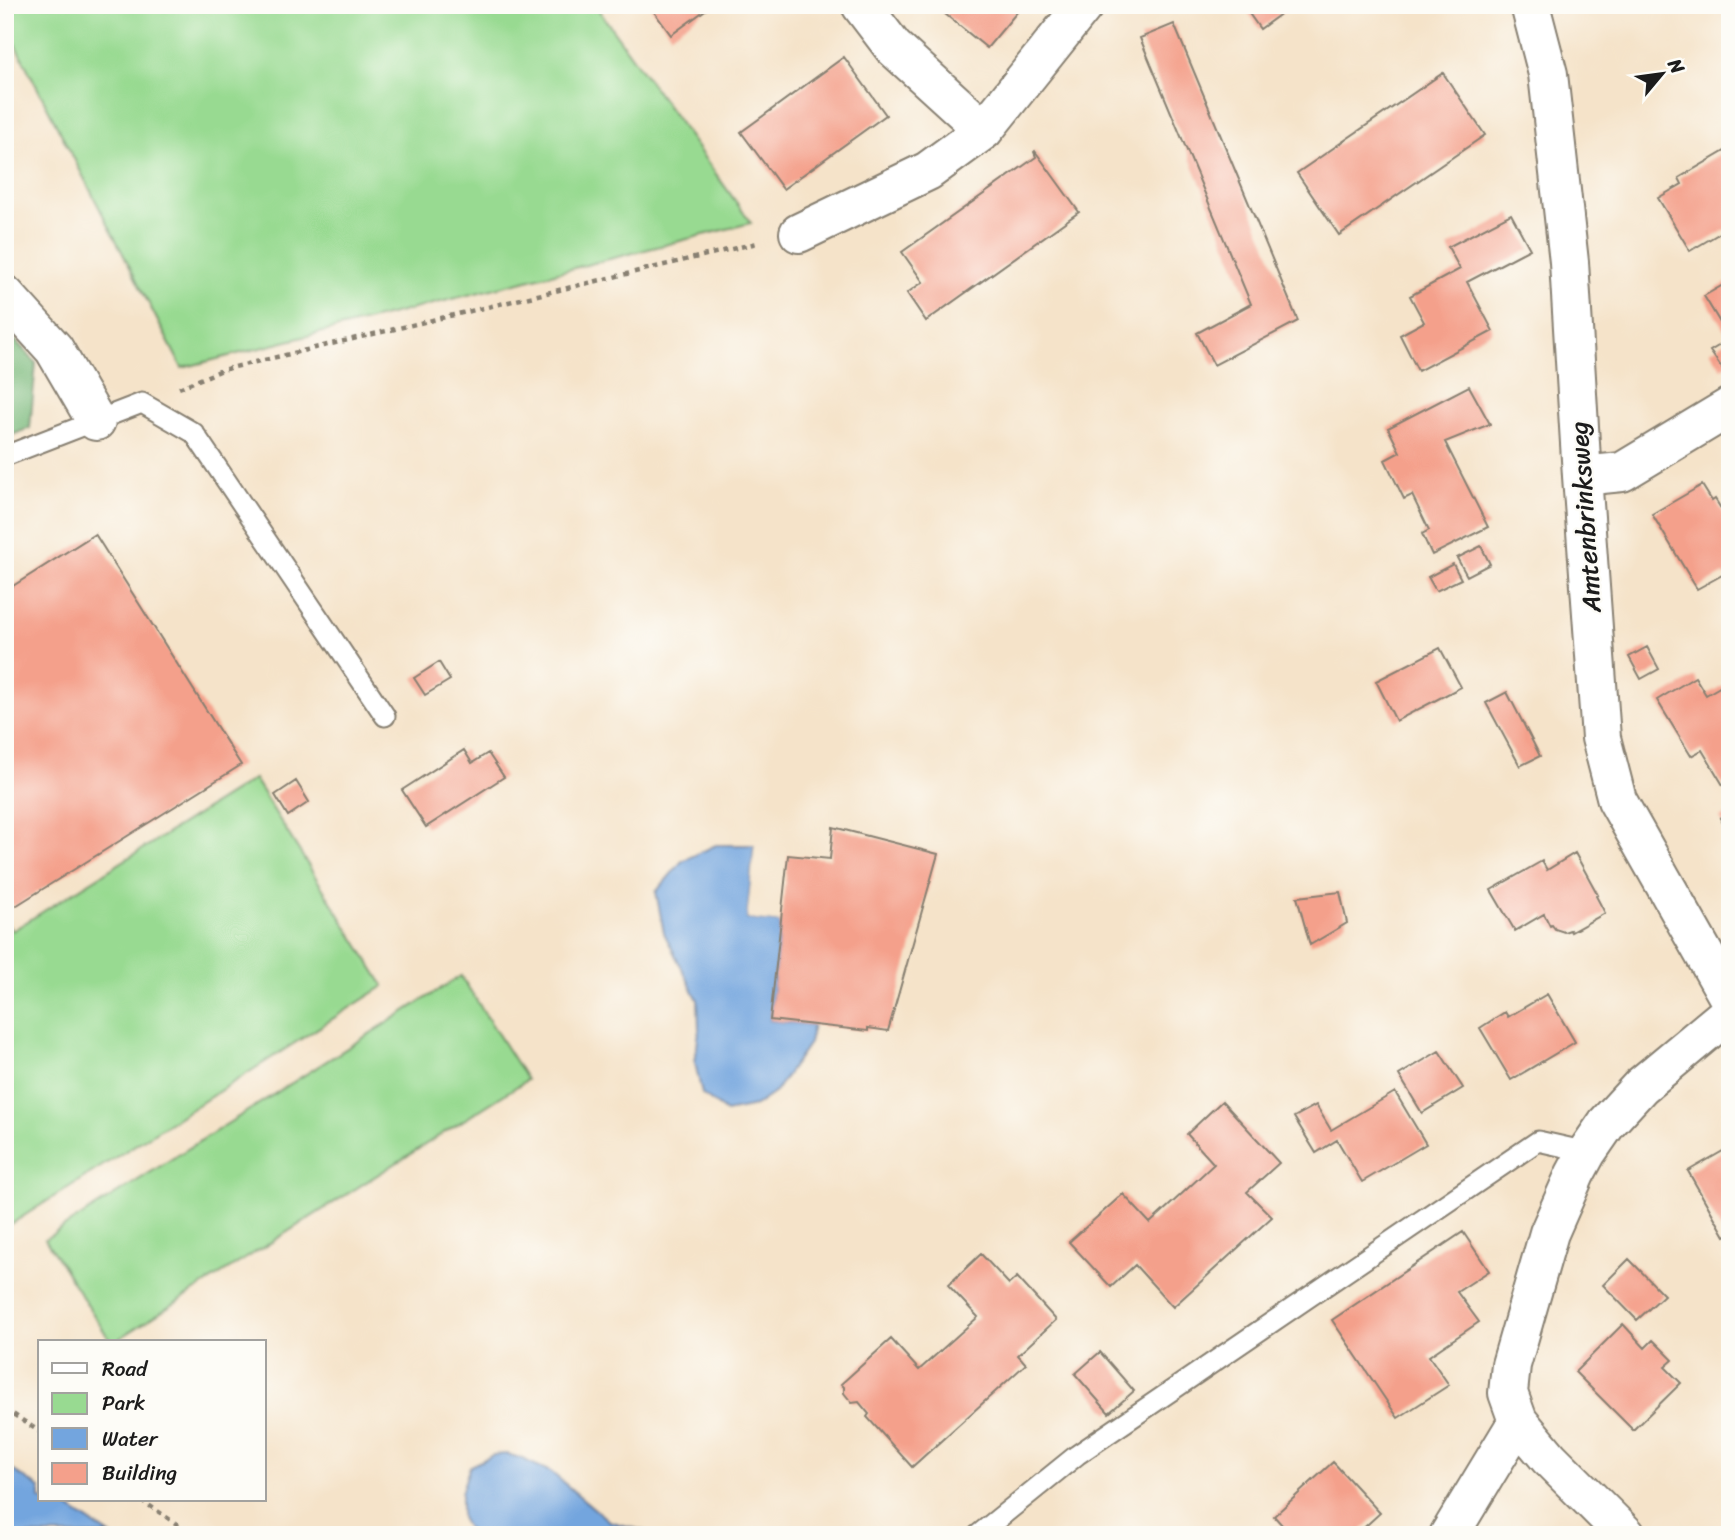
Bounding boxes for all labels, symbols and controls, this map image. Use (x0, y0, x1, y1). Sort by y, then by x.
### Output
north arrow (1626, 38, 1696, 108)
text: N (1658, 51, 1694, 80)
street label: Amtenbrinksweg (1555, 420, 1615, 615)
legend (38, 1340, 266, 1502)
text: Road (102, 1350, 149, 1388)
text: Park (102, 1384, 145, 1422)
text: Water (102, 1420, 159, 1458)
text: Building (102, 1454, 178, 1492)

